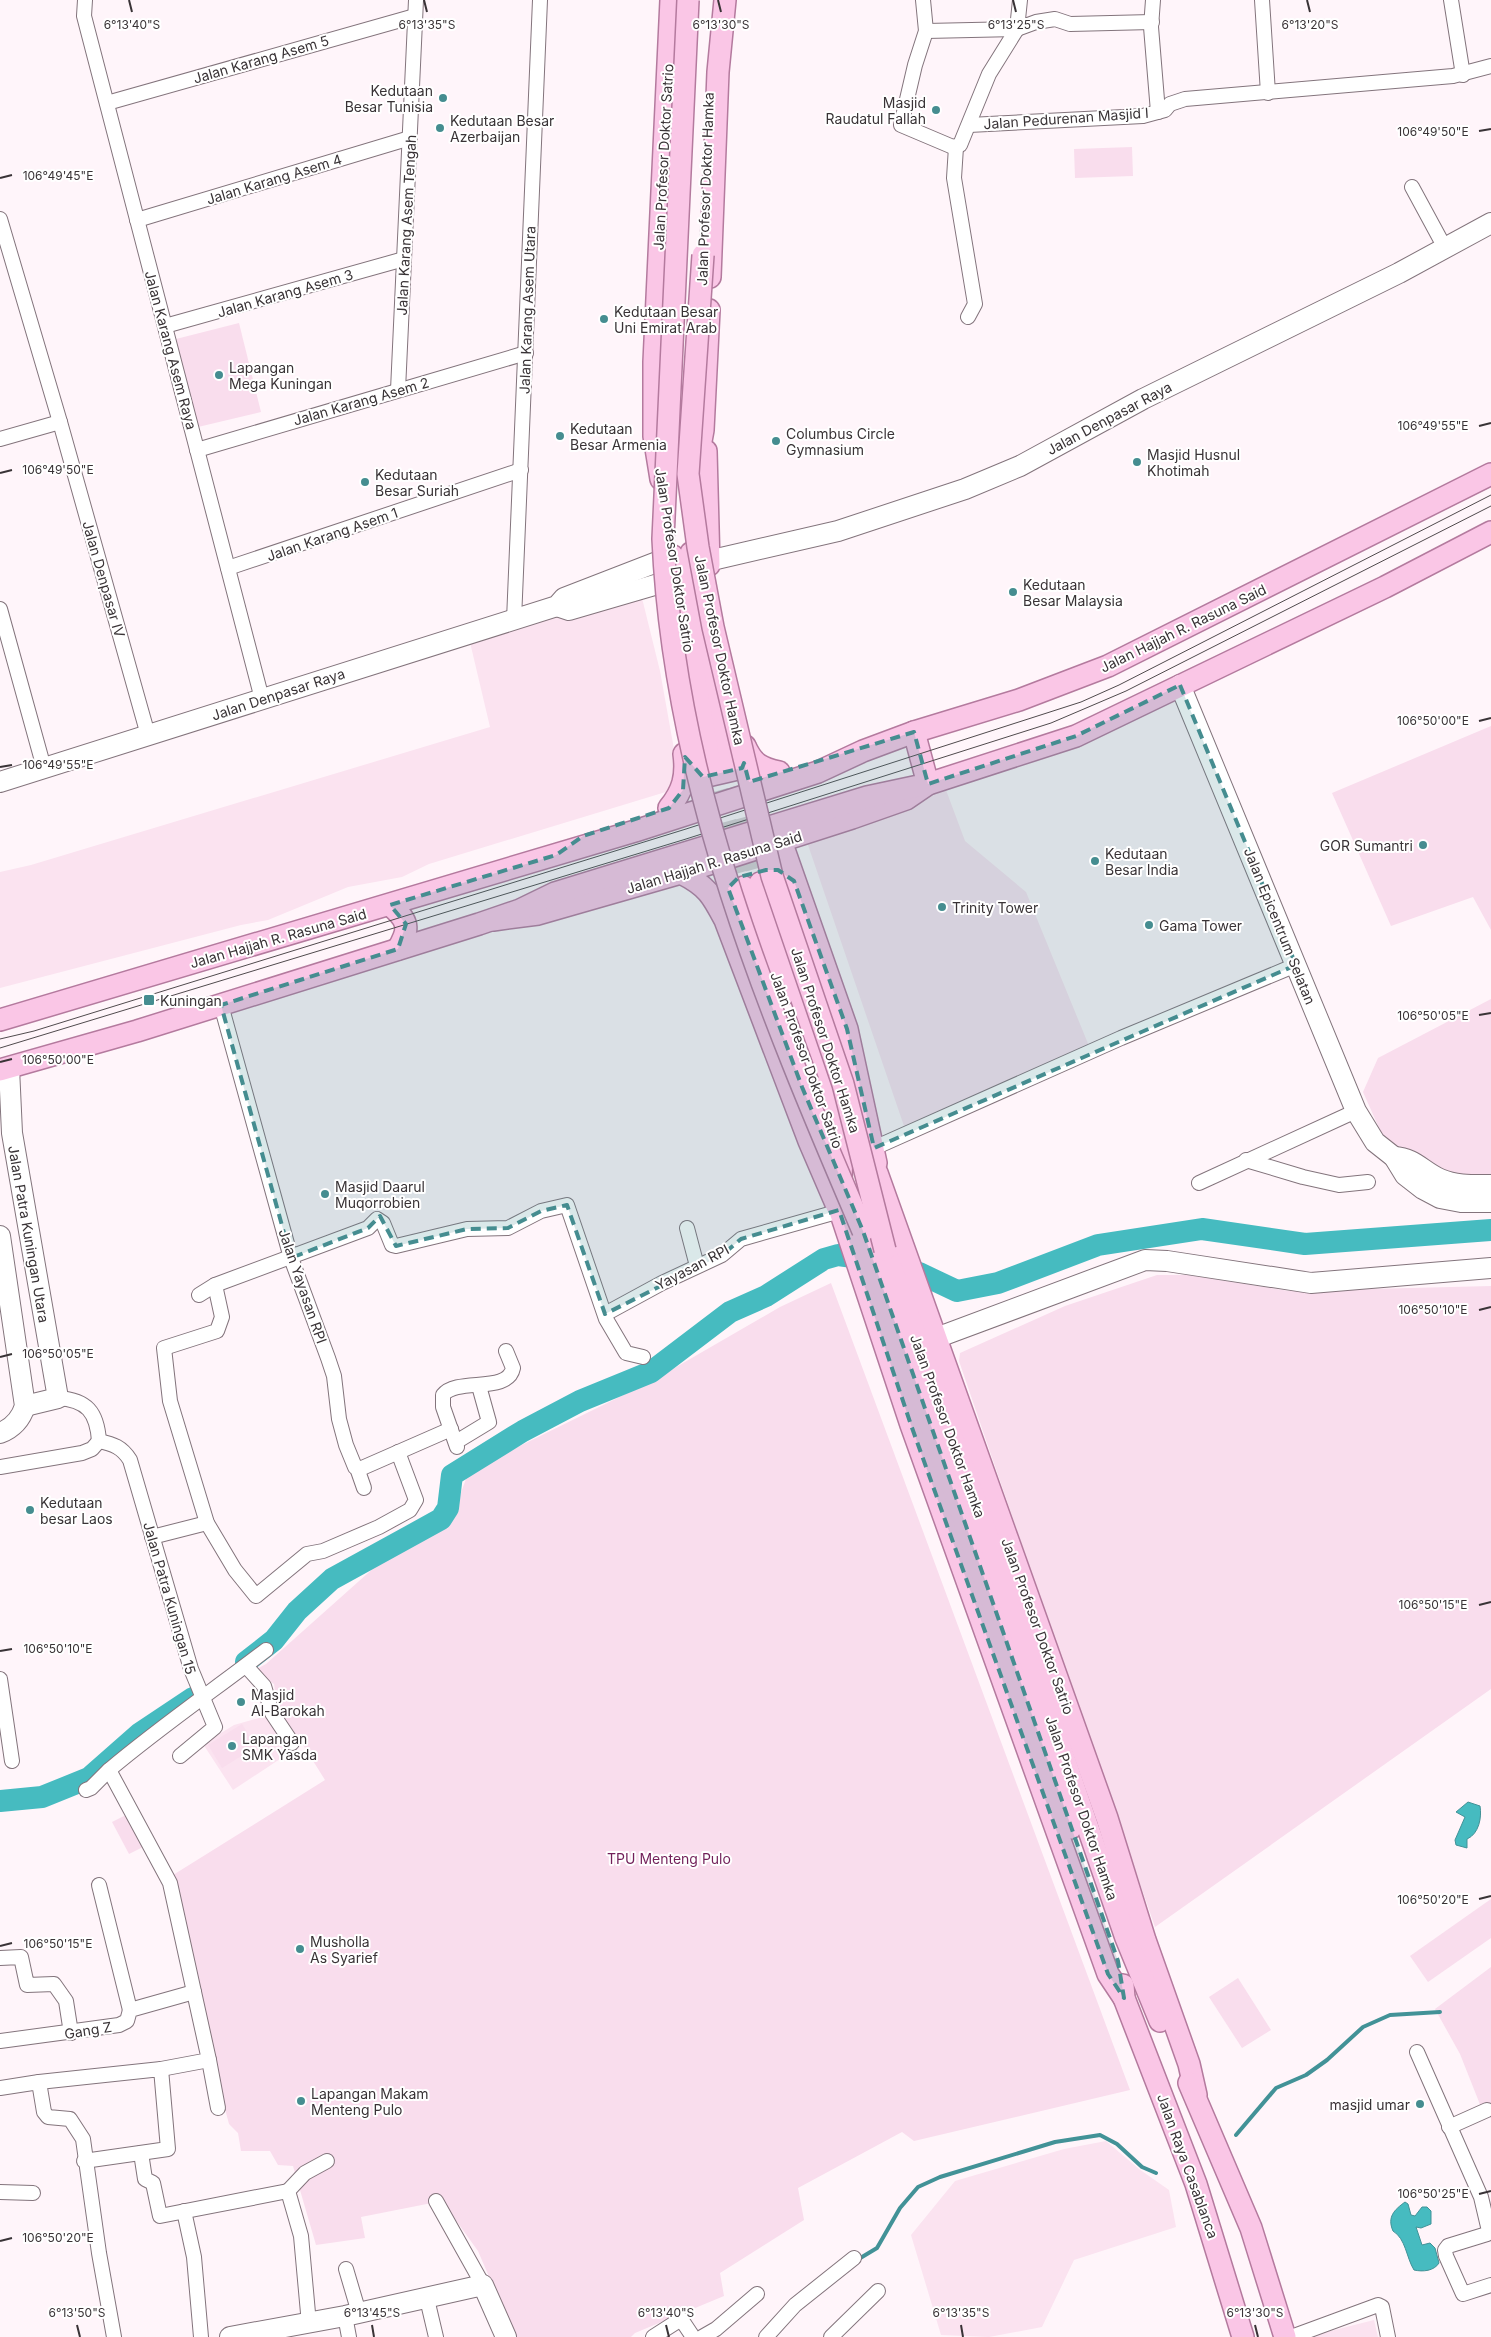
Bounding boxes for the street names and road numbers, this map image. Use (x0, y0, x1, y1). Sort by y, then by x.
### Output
street label: Jalan Karang Asem 5 (191, 31, 331, 87)
street label: Jalan Profesor Doktor Satrio (650, 63, 676, 251)
street label: Jalan Profesor Doktor Hamka (693, 92, 717, 286)
street label: Jalan Pedurenan Masjid I (983, 104, 1149, 132)
street label: Jalan Karang Asem Tengah (393, 134, 419, 316)
street label: Jalan Karang Asem 4 (204, 150, 344, 208)
street label: Jalan Karang Asem Utara (516, 226, 538, 394)
street label: Jalan Karang Asem 3 (215, 265, 355, 321)
street label: Jalan Karang Asem Raya (142, 269, 200, 431)
street label: Jalan Karang Asem 2 (291, 373, 431, 429)
street label: Jalan Denpasar Raya (1044, 378, 1174, 458)
street label: Jalan Profesor Doktor Satrio (652, 467, 698, 653)
street label: Jalan Karang Asem 1 (264, 504, 400, 564)
street label: Jalan Denpasar IV (79, 519, 129, 639)
street label: Jalan Profesor Doktor Hamka (692, 553, 748, 747)
street label: Jalan Hajjah R. Rasuna Said (1097, 580, 1269, 676)
street label: Jalan Denpasar Raya (209, 664, 347, 724)
street label: Jalan Hajjah R. Rasuna Said (624, 827, 804, 897)
street label: Jalan Epicentrum Selatan (1241, 845, 1319, 1007)
street label: Jalan Hajjah R. Rasuna Said (188, 905, 368, 971)
street label: Jalan Profesor Doktor Hamka (788, 945, 864, 1135)
street label: Jalan Profesor Doktor Satrio (767, 969, 847, 1151)
street label: Jalan Patra Kuningan Utara (5, 1144, 53, 1324)
street label: Jalan Yayasan RPI (275, 1226, 331, 1346)
street label: Yayasan RPI (652, 1240, 732, 1294)
street label: Jalan Profesor Doktor Hamka (907, 1332, 989, 1520)
street label: Jalan Patra Kuningan 15 (140, 1520, 200, 1676)
street label: Jalan Profesor Doktor Satrio (998, 1535, 1078, 1717)
street label: Jalan Profesor Doktor Hamka (1042, 1714, 1122, 1902)
street label: Gang Z (63, 2018, 113, 2042)
street label: Jalan Raya Casablanca (1154, 2091, 1222, 2241)

